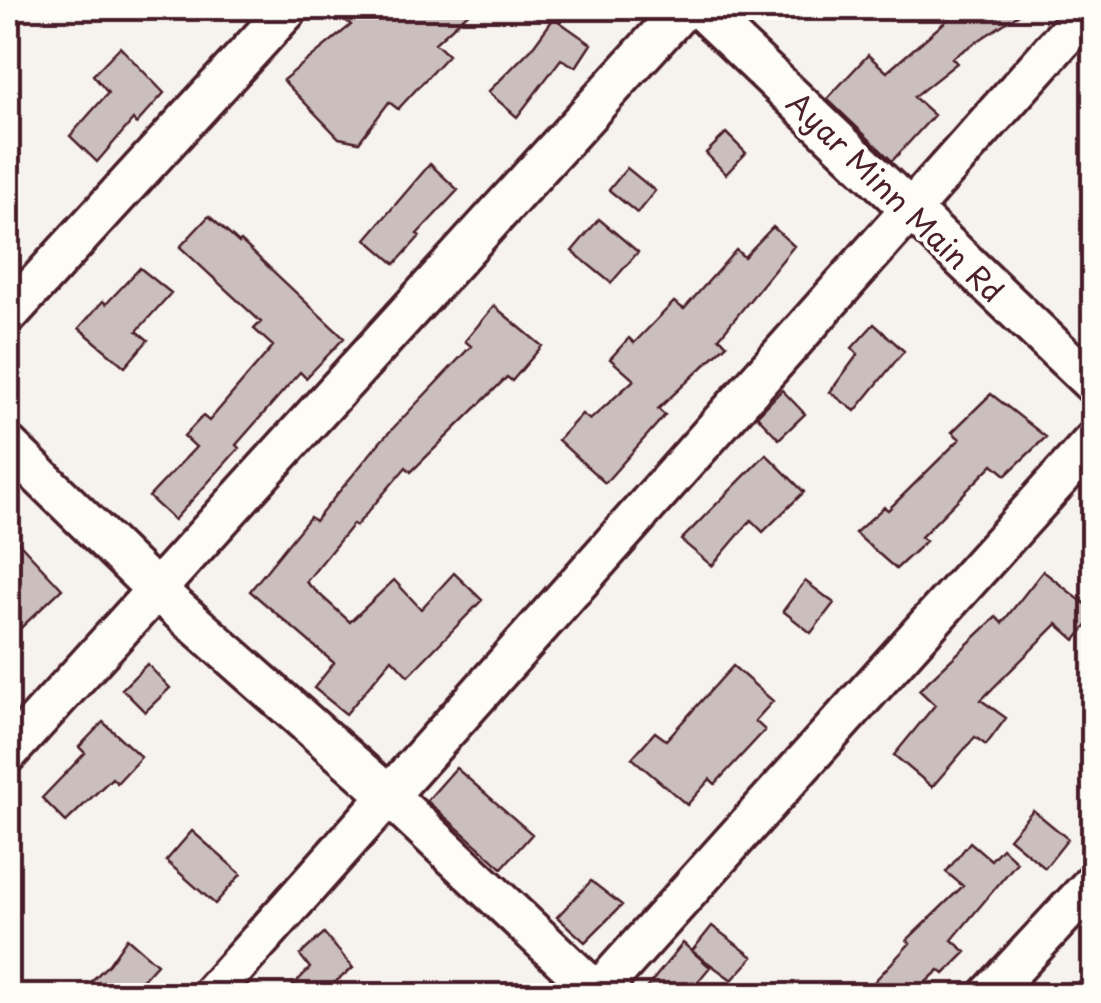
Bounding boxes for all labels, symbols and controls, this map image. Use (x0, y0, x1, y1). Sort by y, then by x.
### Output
street label: Ayar Minn Main Rd (777, 80, 1015, 312)

